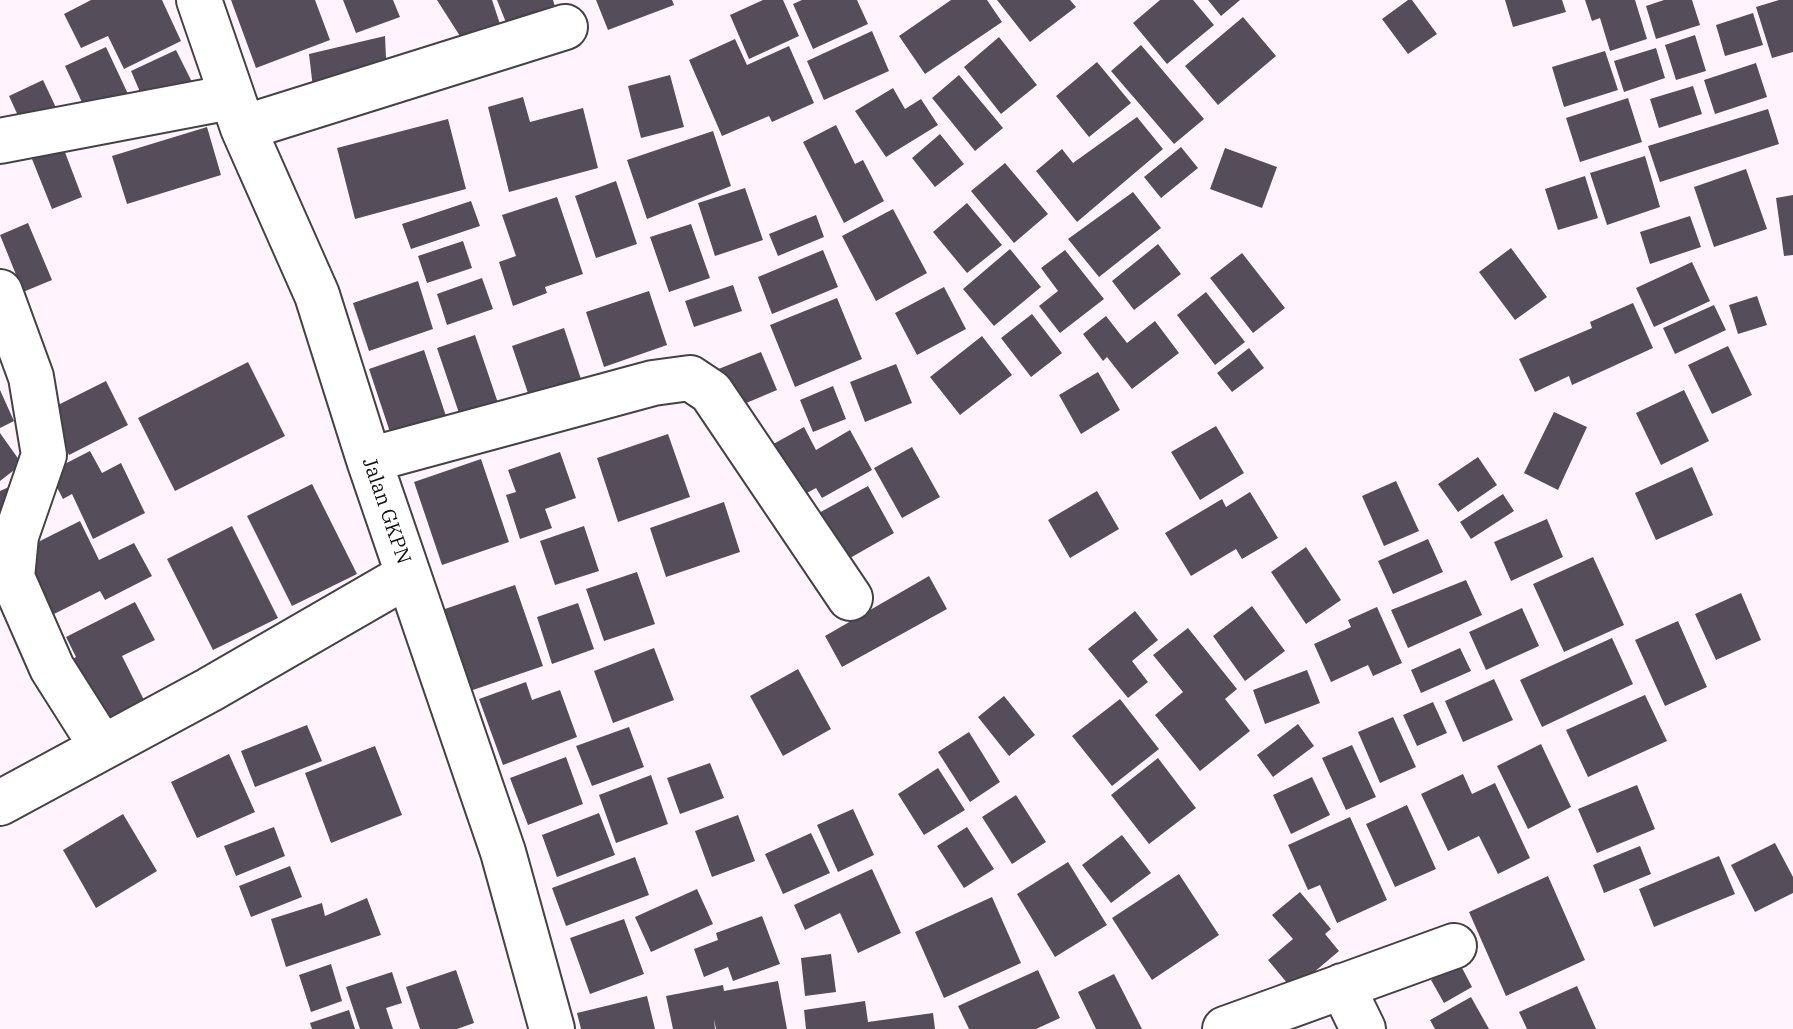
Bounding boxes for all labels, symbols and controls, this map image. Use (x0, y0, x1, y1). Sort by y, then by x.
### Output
street label: Jalan GKPN (357, 455, 415, 567)

